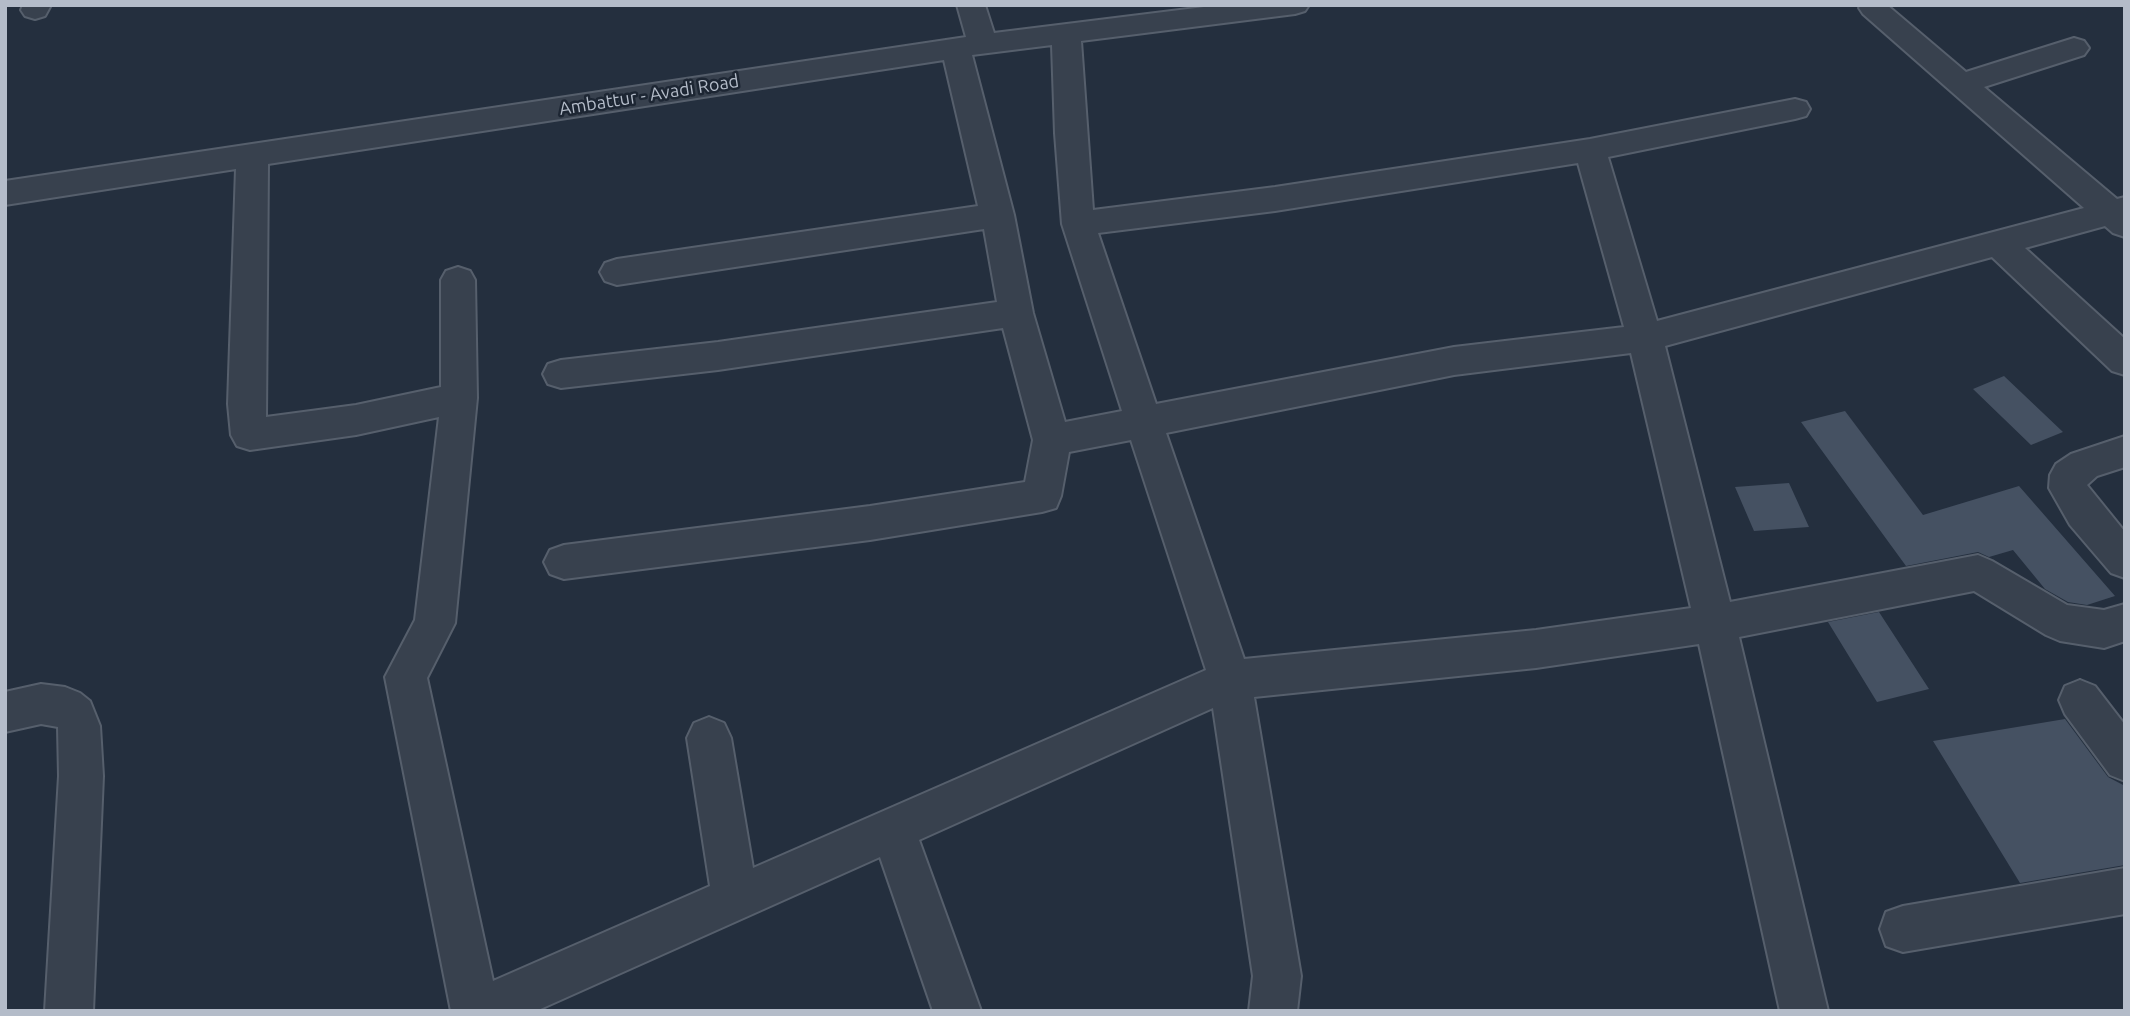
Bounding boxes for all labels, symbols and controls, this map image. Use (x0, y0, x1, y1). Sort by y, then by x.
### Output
street label: Ambattur - Avadi Road (558, 70, 740, 120)

